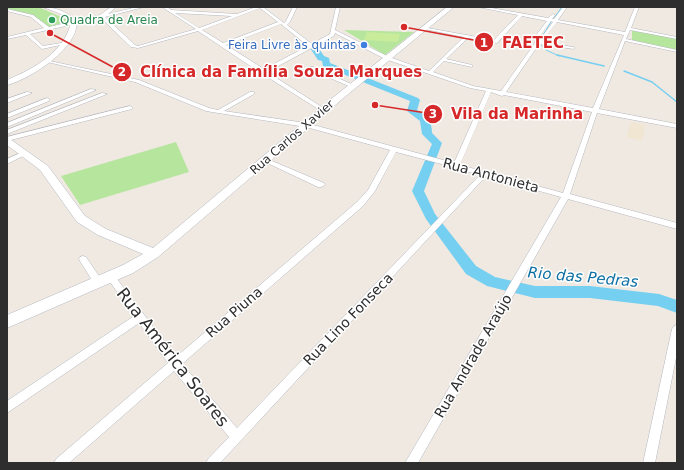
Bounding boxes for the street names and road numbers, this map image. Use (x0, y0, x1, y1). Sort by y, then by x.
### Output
street label: Rua Carlos Xavier (247, 97, 337, 177)
street label: Rua Antonieta (441, 154, 541, 196)
street label: Rua Lino Fonseca (300, 270, 396, 368)
street label: Rua Piuna (203, 283, 265, 341)
street label: Rua América Soares (113, 284, 234, 431)
street label: Rua Andrade Araújo (431, 291, 515, 421)

